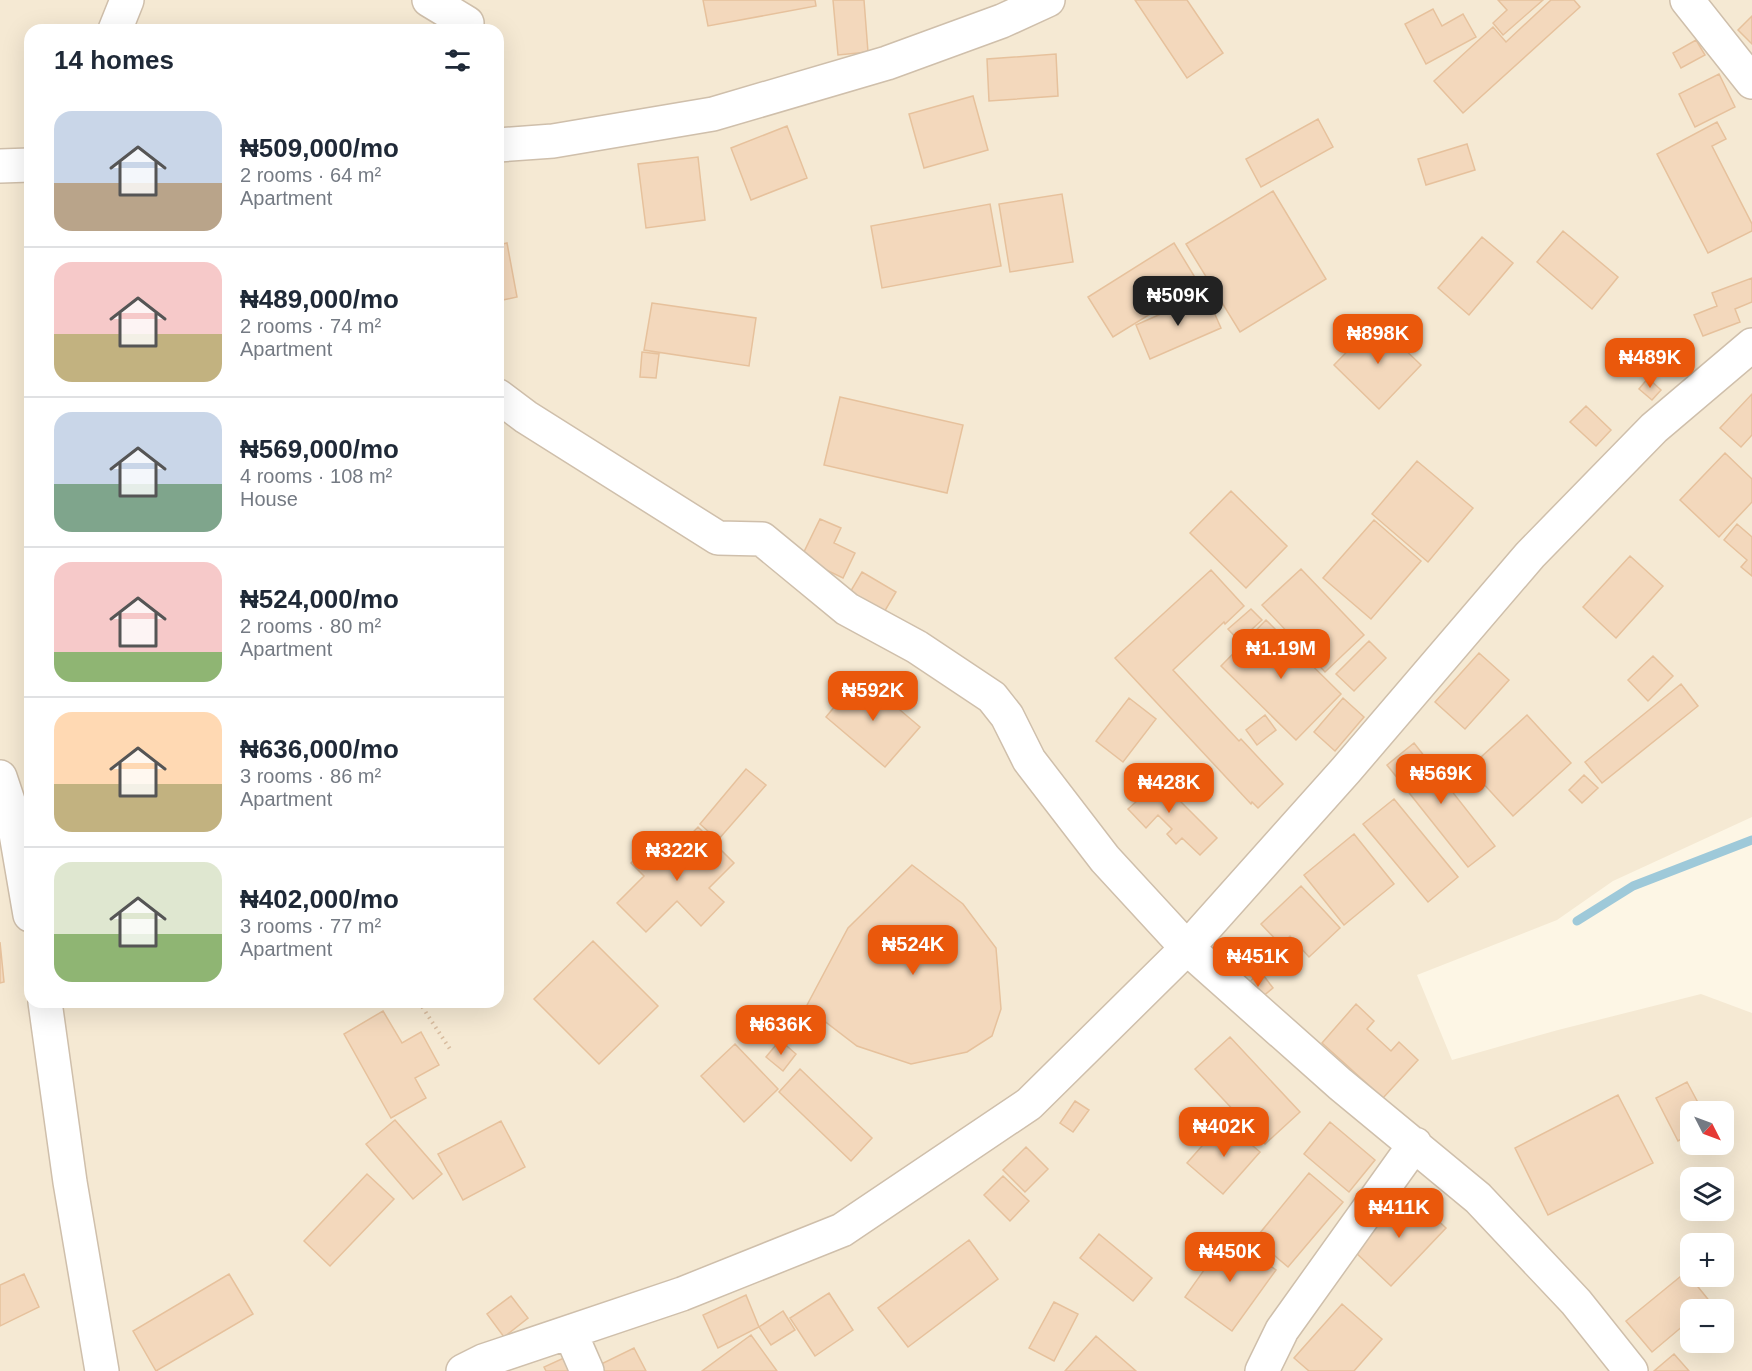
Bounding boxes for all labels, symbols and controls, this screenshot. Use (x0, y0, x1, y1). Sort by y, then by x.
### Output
icon: filters (441, 44, 474, 77)
text: 14 homes (54, 45, 174, 75)
text: ₦509,000/mo (240, 133, 399, 163)
icon: home (102, 135, 174, 207)
text: 2 rooms · 64 m² (240, 164, 381, 186)
text: Apartment (240, 187, 332, 209)
pin: ₦509K (1136, 276, 1220, 327)
text: ₦489,000/mo (240, 284, 399, 314)
text: ₦509K (1147, 284, 1209, 306)
icon: home (102, 286, 174, 358)
pin: ₦898K (1336, 314, 1420, 365)
text: 2 rooms · 74 m² (240, 315, 381, 337)
text: ₦898K (1347, 322, 1409, 344)
text: Apartment (240, 338, 332, 360)
pin: ₦489K (1608, 338, 1692, 389)
text: ₦489K (1619, 346, 1681, 368)
text: ₦569,000/mo (240, 434, 399, 464)
icon: home (102, 436, 174, 508)
text: 4 rooms · 108 m² (240, 465, 392, 487)
text: House (240, 488, 298, 510)
text: ₦524,000/mo (240, 584, 399, 614)
icon: home (102, 586, 174, 658)
text: 2 rooms · 80 m² (240, 615, 381, 637)
pin: ₦1.19M (1232, 629, 1330, 680)
text: ₦1.19M (1246, 637, 1316, 659)
text: Apartment (240, 638, 332, 660)
pin: ₦592K (831, 671, 915, 722)
text: ₦592K (842, 679, 904, 701)
text: ₦636,000/mo (240, 734, 399, 764)
icon: home (102, 736, 174, 808)
pin: ₦569K (1399, 754, 1483, 805)
text: ₦569K (1410, 762, 1472, 784)
pin: ₦428K (1127, 763, 1211, 814)
text: 3 rooms · 86 m² (240, 765, 381, 787)
text: ₦428K (1138, 771, 1200, 793)
text: Apartment (240, 788, 332, 810)
pin: ₦322K (635, 831, 719, 882)
text: ₦322K (646, 839, 708, 861)
text: ₦402,000/mo (240, 884, 399, 914)
icon: home (102, 886, 174, 958)
text: 3 rooms · 77 m² (240, 915, 381, 937)
pin: ₦524K (871, 925, 955, 976)
text: ₦524K (882, 933, 944, 955)
pin: ₦451K (1216, 937, 1300, 988)
text: Apartment (240, 938, 332, 960)
text: ₦451K (1227, 945, 1289, 967)
pin: ₦636K (739, 1005, 823, 1056)
text: ₦636K (750, 1013, 812, 1035)
north arrow (1680, 1101, 1734, 1155)
map controls (1680, 1101, 1734, 1353)
pin: ₦402K (1182, 1107, 1266, 1158)
text: ₦402K (1193, 1115, 1255, 1137)
button: layers (1680, 1167, 1734, 1221)
pin: ₦411K (1357, 1188, 1441, 1239)
text: ₦411K (1368, 1196, 1430, 1218)
pin: ₦450K (1188, 1232, 1272, 1283)
button: + (1680, 1233, 1734, 1287)
text: ₦450K (1199, 1240, 1261, 1262)
button: − (1680, 1299, 1734, 1353)

